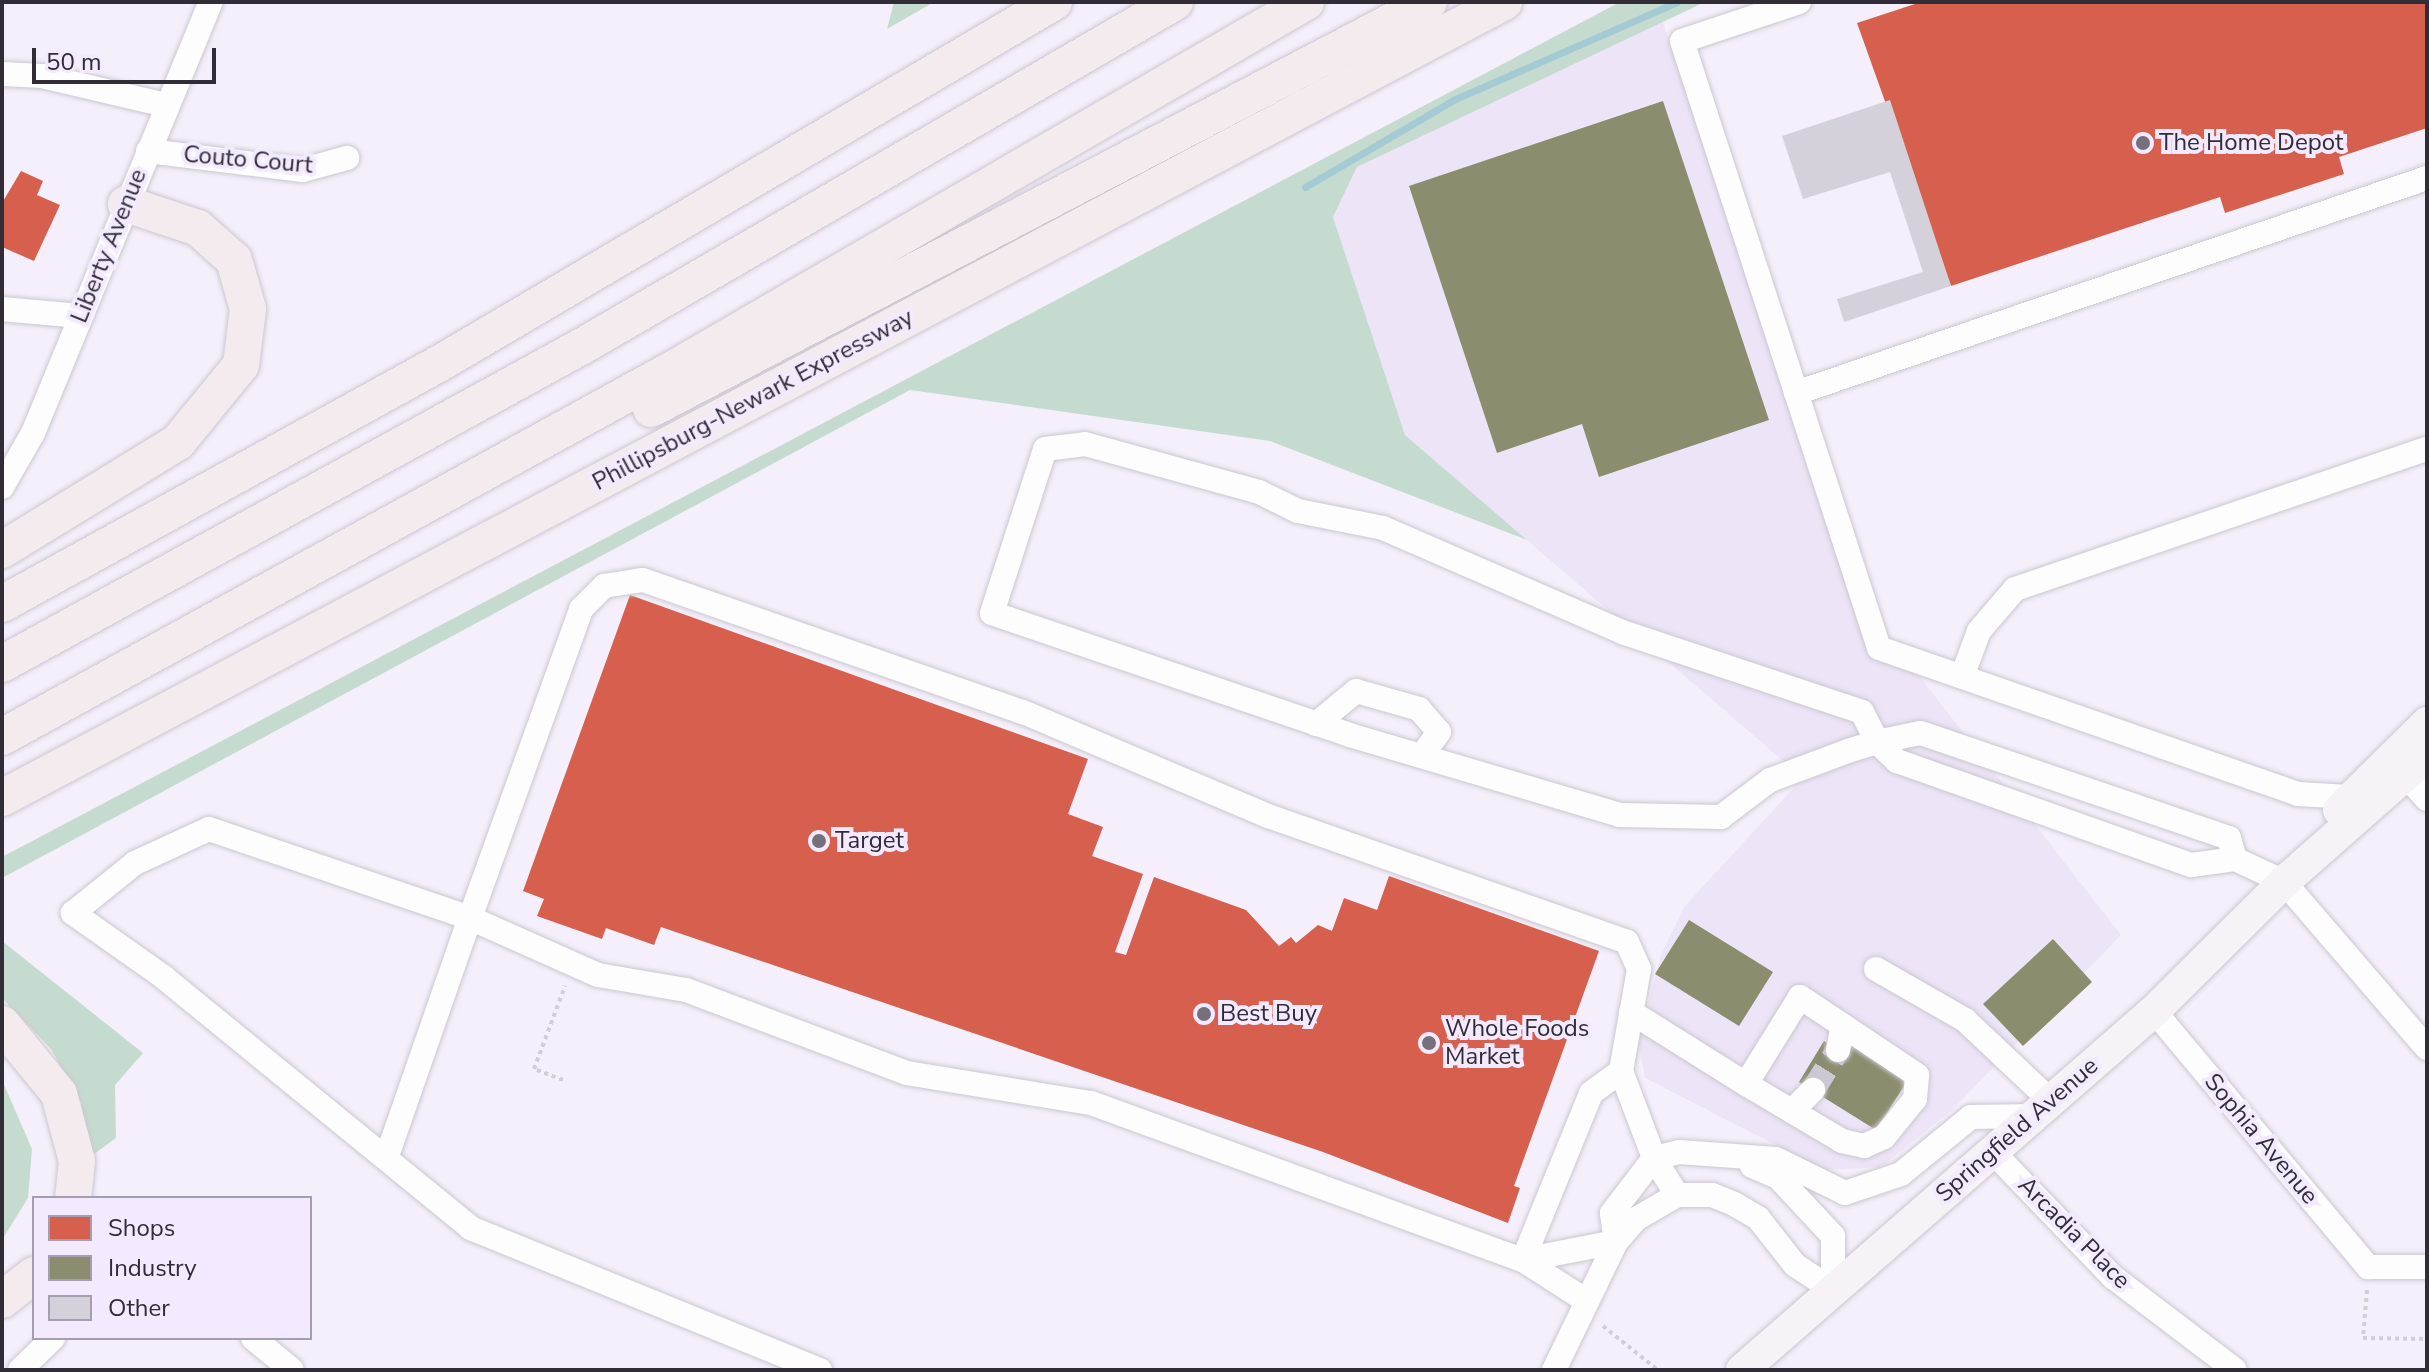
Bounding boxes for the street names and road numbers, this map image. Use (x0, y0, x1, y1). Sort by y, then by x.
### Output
street label: Couto Court (182, 140, 314, 180)
street label: Liberty Avenue (65, 165, 153, 327)
street label: Phillipsburg-Newark Expressway (588, 303, 918, 497)
street label: Springfield Avenue (1930, 1052, 2104, 1208)
street label: Sophia Avenue (2198, 1068, 2324, 1210)
street label: Arcadia Place (2012, 1171, 2136, 1295)

